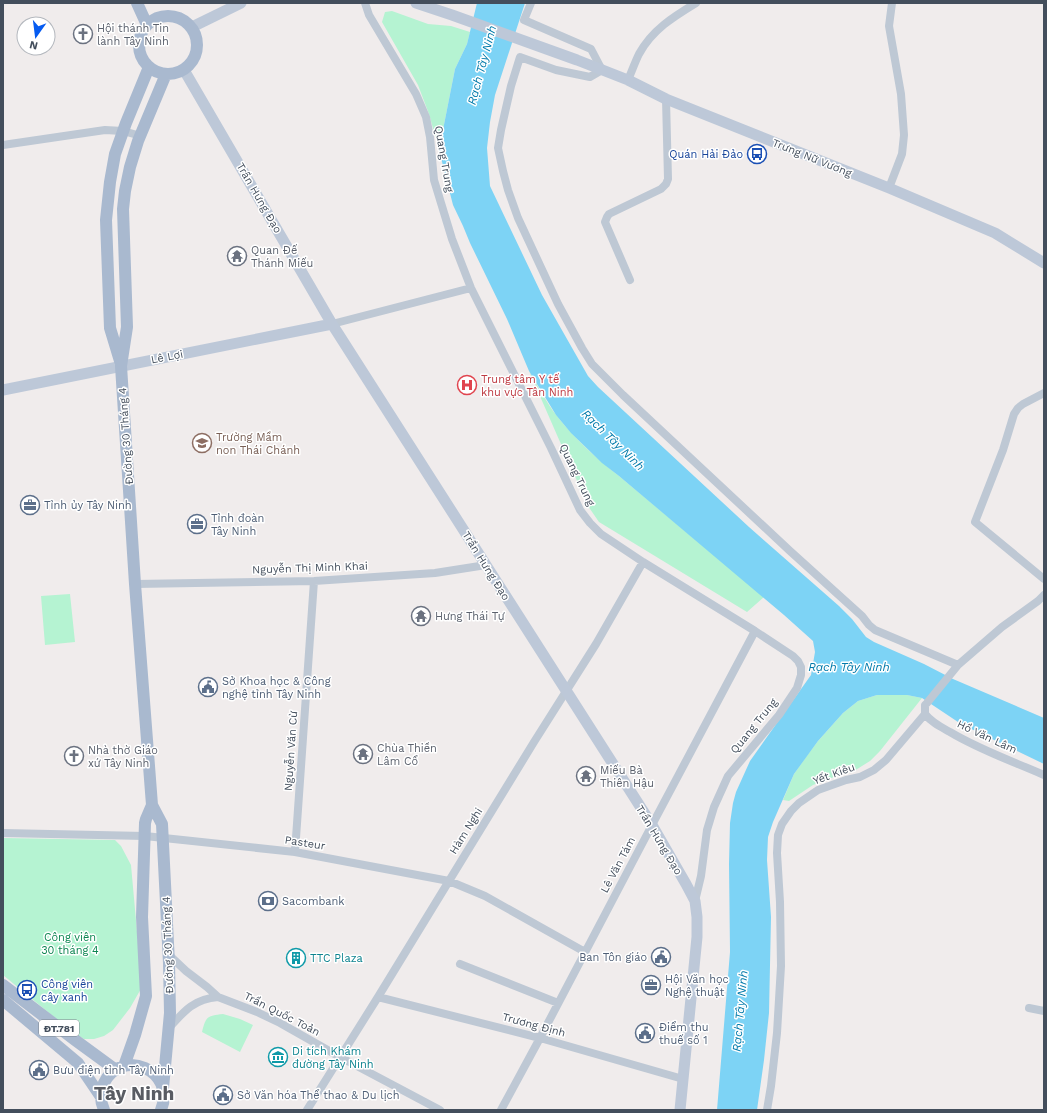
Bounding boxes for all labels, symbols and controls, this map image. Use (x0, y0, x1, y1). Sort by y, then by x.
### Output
north arrow (16, 16, 56, 56)
place label: Hội thánh Tin lành Tây Ninh (97, 22, 169, 48)
church icon: Hội thánh Tin lành Tây Ninh (72, 23, 94, 45)
water label: Rạch Tây Ninh (465, 24, 499, 106)
text: N (28, 38, 39, 53)
street label: Quang Trung (432, 125, 456, 193)
street label: Trưng Nữ Vương (770, 136, 854, 180)
bus stop icon: Quán Hải Đảo (746, 143, 768, 165)
place label: Quán Hải Đảo (669, 148, 743, 161)
street label: Trần Hưng Đạo (234, 160, 284, 236)
place label: Quan Đế Thánh Miếu (251, 244, 313, 270)
temple icon: Quan Đế Thánh Miếu (226, 245, 248, 267)
street label: Lê Lợi (150, 348, 184, 366)
place label: Trung tâm Y tế khu vực Tân Ninh (481, 373, 573, 399)
hospital icon: Trung tâm Y tế khu vực Tân Ninh (456, 374, 478, 396)
street label: Đường 30 Tháng 4 (116, 387, 136, 485)
water label: Rạch Tây Ninh (579, 407, 647, 473)
place label: Trường Mầm non Thái Chánh (216, 431, 300, 457)
school or university icon: Trường Mầm non Thái Chánh (191, 432, 213, 454)
street label: Quang Trung (556, 442, 598, 508)
office icon: Tỉnh ủy Tây Ninh (19, 494, 41, 516)
place label: Tỉnh ủy Tây Ninh (44, 499, 132, 512)
place label: Tỉnh đoàn Tây Ninh (211, 512, 264, 538)
office icon: Tỉnh đoàn Tây Ninh (186, 513, 208, 535)
street label: Trần Hưng Đạo (460, 529, 512, 603)
street label: Nguyễn Thị Minh Khai (252, 558, 368, 577)
temple icon: Hưng Thái Tự (410, 605, 432, 627)
place label: Hưng Thái Tự (435, 610, 505, 623)
water label: Rạch Tây Ninh (808, 660, 890, 674)
place label: Sở Khoa học & Công nghệ tỉnh Tây Ninh (222, 675, 331, 701)
public building icon: Sở Khoa học & Công nghệ tỉnh Tây Ninh (197, 676, 219, 698)
street label: Quang Trung (728, 696, 780, 756)
street label: Nguyễn Văn Cừ (281, 710, 300, 792)
street label: Hồ Văn Lâm (955, 717, 1019, 757)
place label: Chùa Thiền Lâm Cổ (377, 742, 437, 768)
temple icon: Chùa Thiền Lâm Cổ (352, 743, 374, 765)
place label: Nhà thờ Giáo xứ Tây Ninh (88, 744, 158, 770)
church icon: Nhà thờ Giáo xứ Tây Ninh (63, 745, 85, 767)
street label: Yết Kiêu (811, 760, 857, 788)
place label: Miếu Bà Thiên Hậu (600, 764, 654, 790)
temple icon: Miếu Bà Thiên Hậu (575, 765, 597, 787)
street label: Trần Hưng Đạo (633, 803, 685, 877)
street label: Hàm Nghi (447, 805, 485, 857)
street label: Pasteur (284, 833, 327, 853)
street label: Lê Văn Tám (598, 835, 638, 895)
bank icon: Sacombank (257, 890, 279, 912)
place label: Sacombank (282, 895, 345, 908)
street label: Đường 30 Tháng 4 (160, 896, 176, 994)
park label: Công viên 30 tháng 4 (41, 931, 99, 957)
public building icon: Ban Tôn giáo (650, 946, 672, 968)
building icon: TTC Plaza (285, 947, 307, 969)
place label: Ban Tôn giáo (579, 951, 647, 964)
place label: TTC Plaza (310, 952, 363, 965)
water label: Rạch Tây Ninh (729, 970, 751, 1052)
place label: Hội Văn học Nghệ thuật (665, 973, 729, 999)
office icon: Hội Văn học Nghệ thuật (640, 974, 662, 996)
place label: Công viên cây xanh (41, 978, 93, 1004)
bus stop icon: Công viên cây xanh (16, 979, 38, 1001)
street label: Trần Quốc Toản (242, 989, 322, 1039)
street label: Trương Định (501, 1010, 567, 1040)
road number: ĐT.781 (39, 1020, 79, 1036)
place label: Điểm thu thuế số 1 (659, 1021, 709, 1047)
public building icon: Điểm thu thuế số 1 (634, 1022, 656, 1044)
place label: Di tích Khám đường Tây Ninh (292, 1045, 374, 1071)
museum icon: Di tích Khám đường Tây Ninh (267, 1046, 289, 1068)
public building icon: Bưu điện tỉnh Tây Ninh (28, 1059, 50, 1081)
place label: Bưu điện tỉnh Tây Ninh (53, 1064, 174, 1077)
district label: Tây Ninh (94, 1082, 174, 1105)
public building icon: Sở Văn hóa Thể thao & Du lịch (212, 1084, 234, 1106)
place label: Sở Văn hóa Thể thao & Du lịch (237, 1089, 400, 1102)

